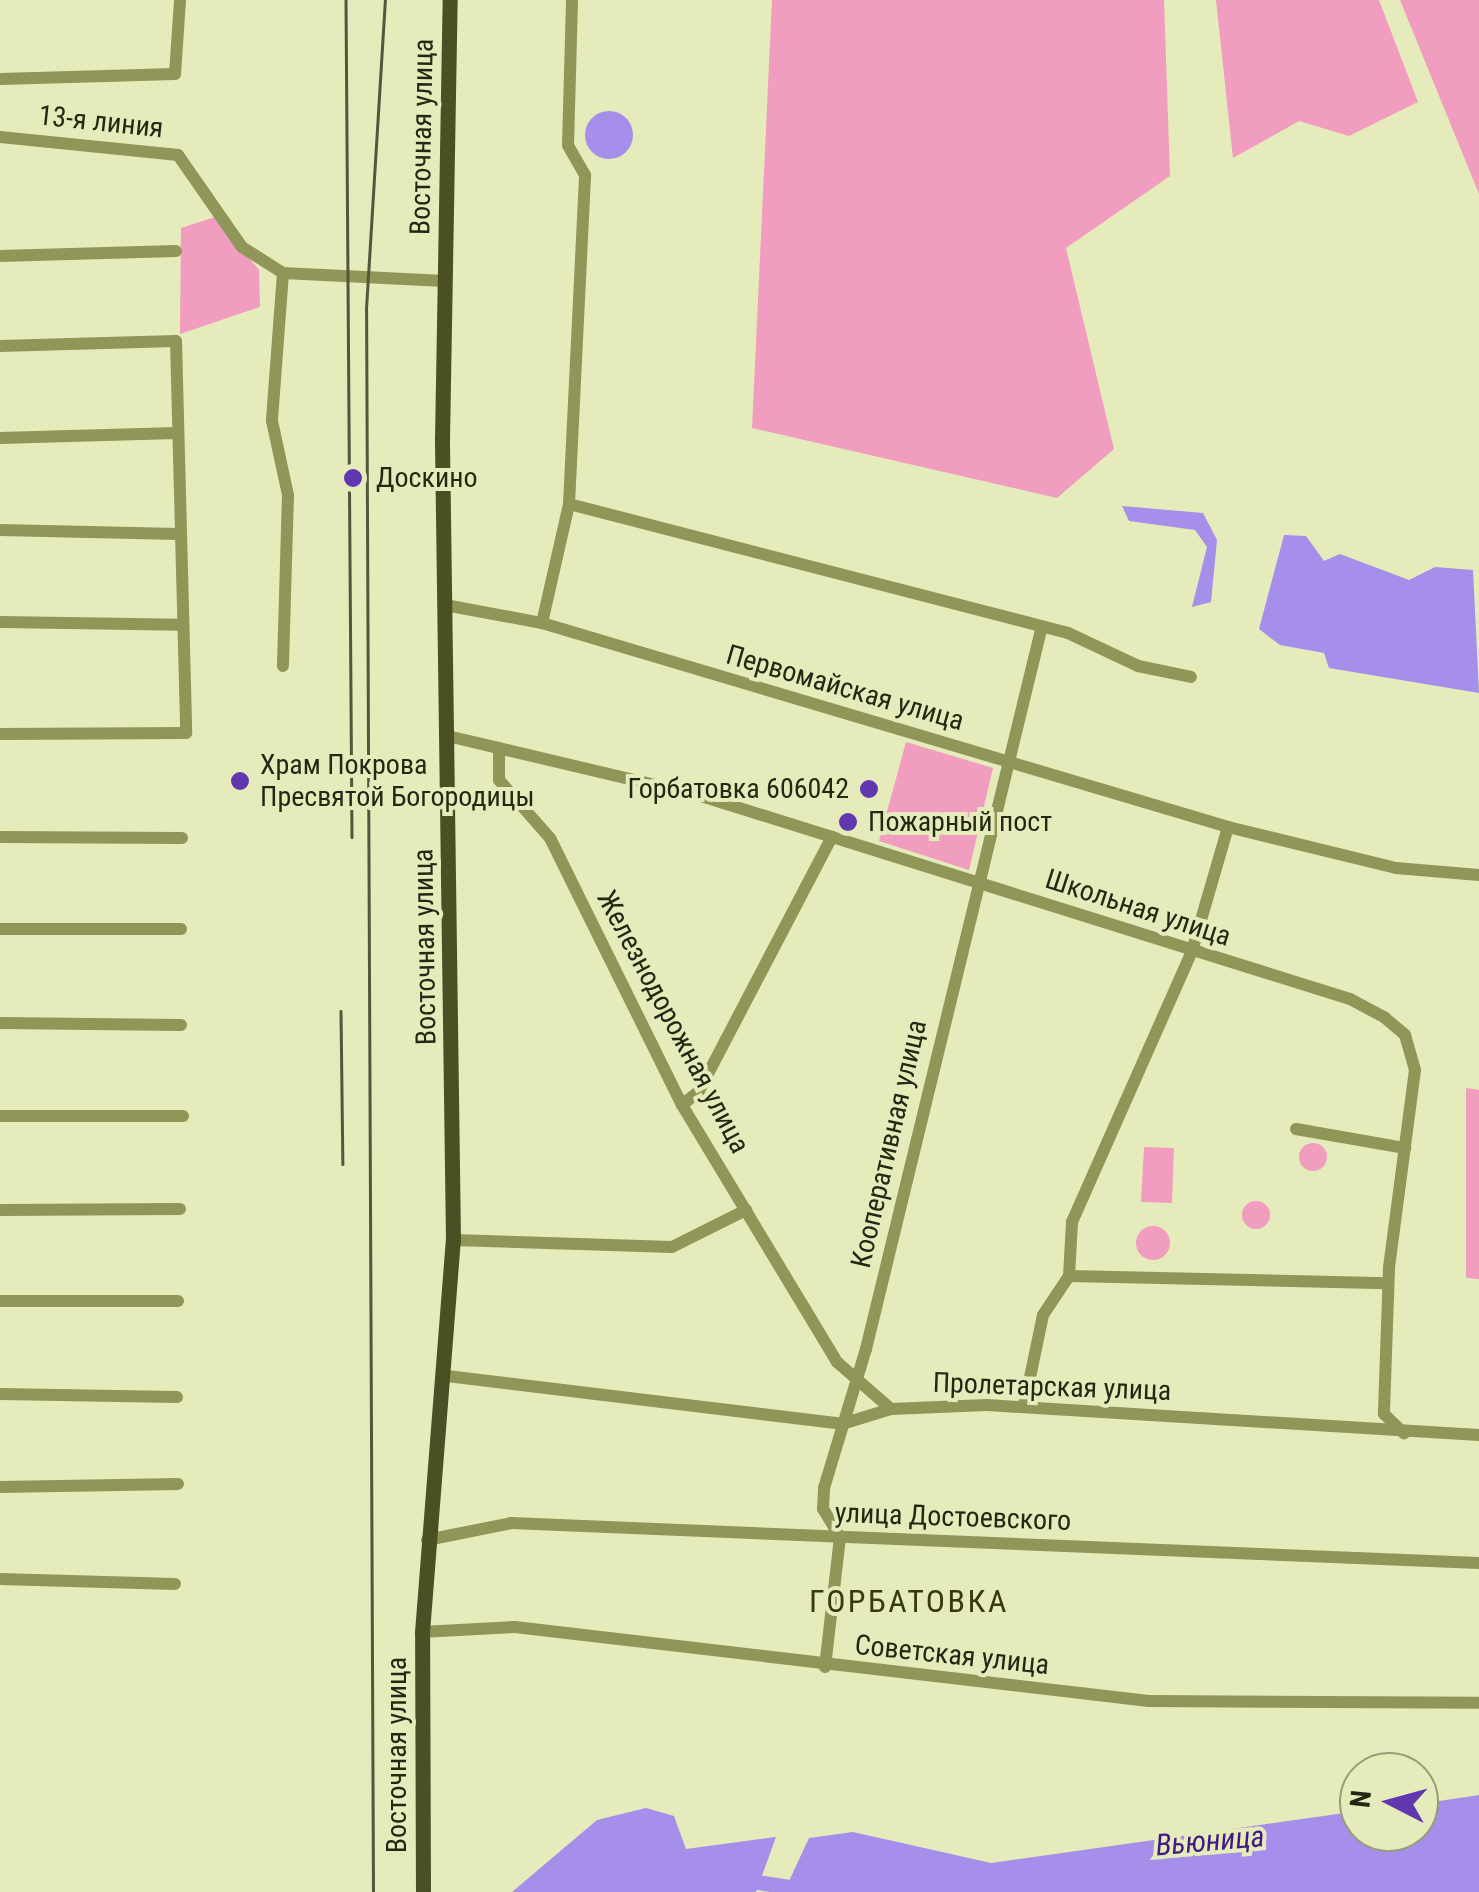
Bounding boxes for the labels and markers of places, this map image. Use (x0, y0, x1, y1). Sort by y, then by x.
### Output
place label: Доскино (376, 461, 477, 495)
marker: Доскино (340, 465, 366, 491)
place label: Храм Покрова Пресвятой Богородицы (260, 748, 534, 814)
marker: Храм Покрова Пресвятой Богородицы (229, 770, 251, 792)
place label: Горбатовка 606042 (628, 772, 849, 806)
marker: Горбатовка 606042 (858, 778, 880, 800)
place label: Пожарный пост (868, 805, 1052, 839)
marker: Пожарный пост (837, 811, 859, 833)

